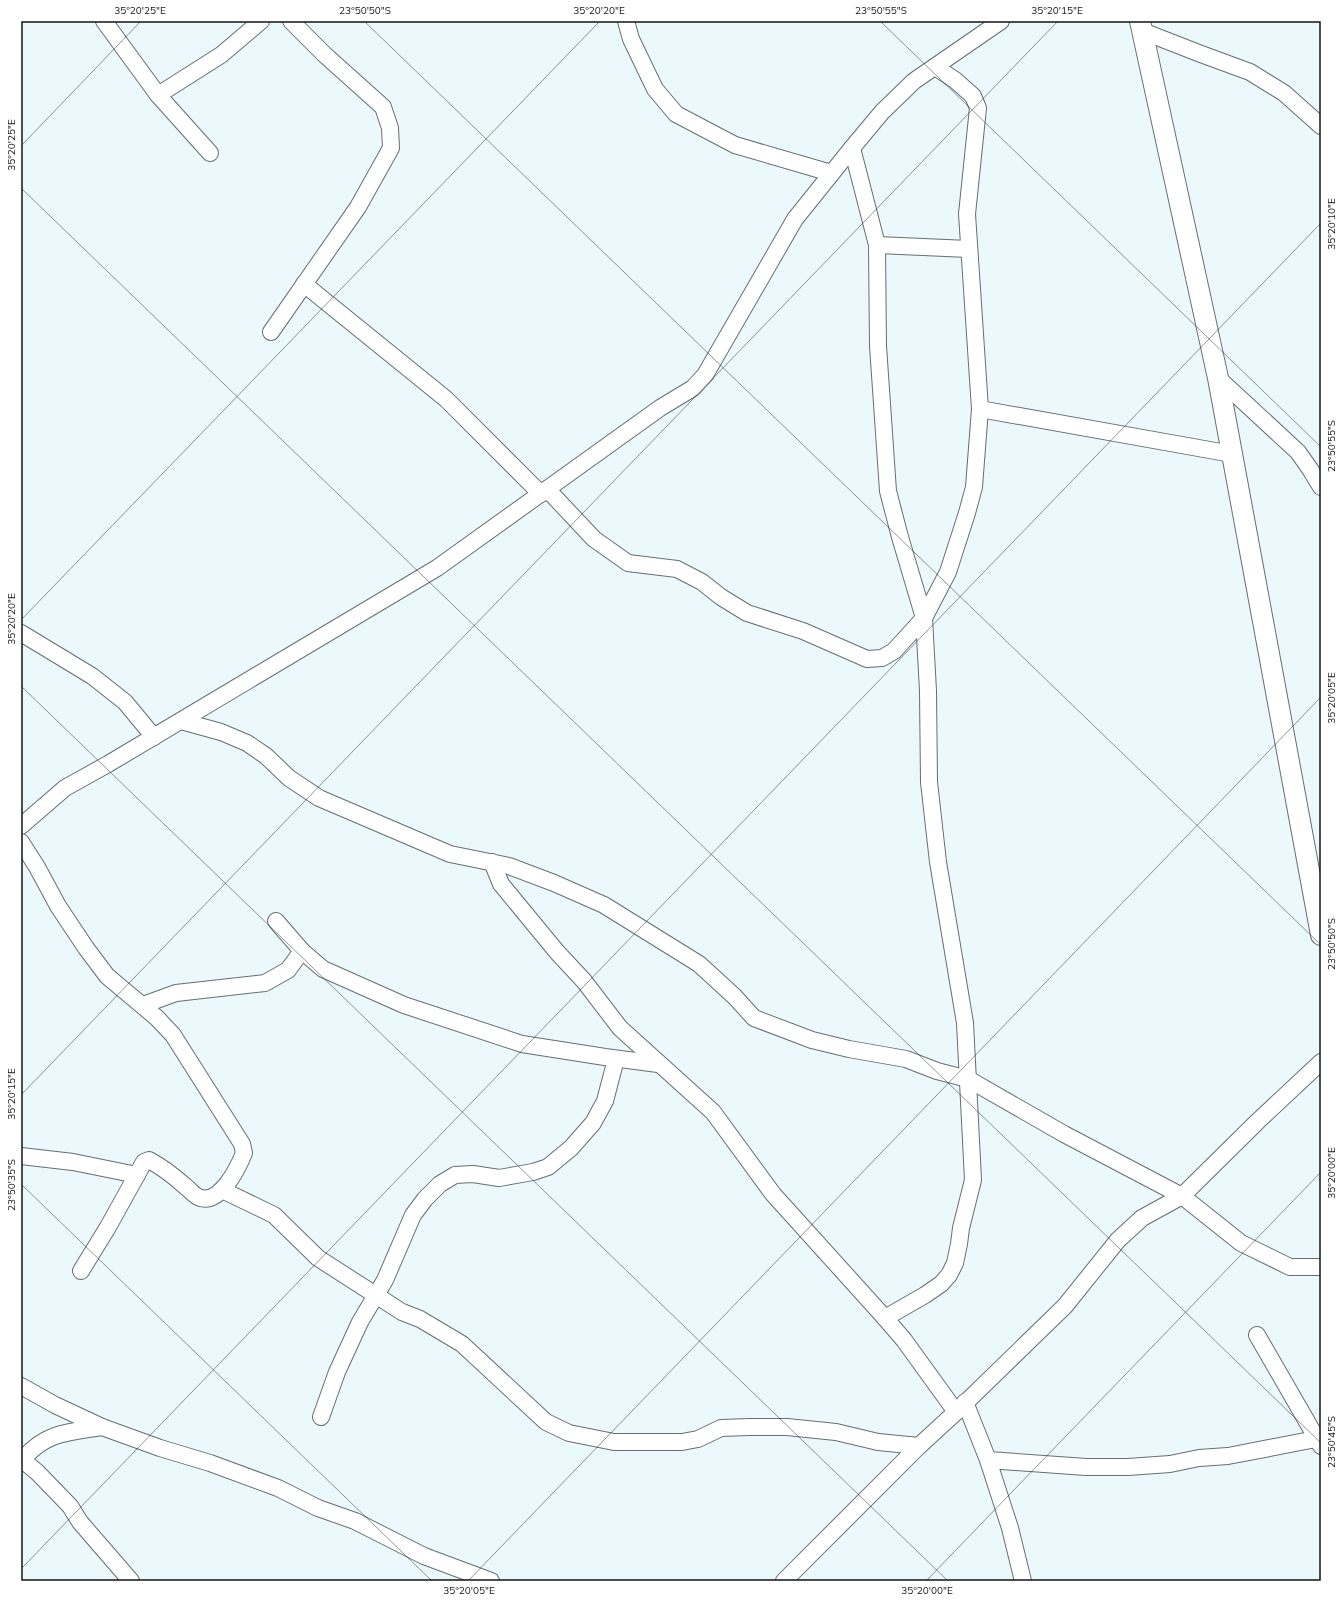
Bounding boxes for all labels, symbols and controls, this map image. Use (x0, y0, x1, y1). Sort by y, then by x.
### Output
text: 35°20'25"E (114, 4, 166, 17)
text: 23°50'50"S (339, 4, 391, 17)
text: 35°20'20"E (573, 4, 625, 17)
text: 23°50'55"S (855, 4, 907, 17)
text: 35°20'15"E (1031, 4, 1083, 17)
text: 35°20'25"E (5, 119, 18, 171)
text: 35°20'10"E (1325, 198, 1338, 250)
text: 23°50'55"S (1325, 420, 1338, 472)
text: 35°20'20"E (5, 593, 18, 645)
text: 35°20'05"E (1325, 672, 1338, 724)
text: 23°50'50"S (1325, 918, 1338, 970)
text: 35°20'15"E (5, 1068, 18, 1120)
text: 35°20'00"E (1325, 1147, 1338, 1199)
text: 23°50'35"S (5, 1159, 18, 1211)
text: 23°50'45"S (1325, 1416, 1338, 1468)
text: 35°20'05"E (443, 1584, 495, 1597)
text: 35°20'00"E (901, 1584, 953, 1597)

